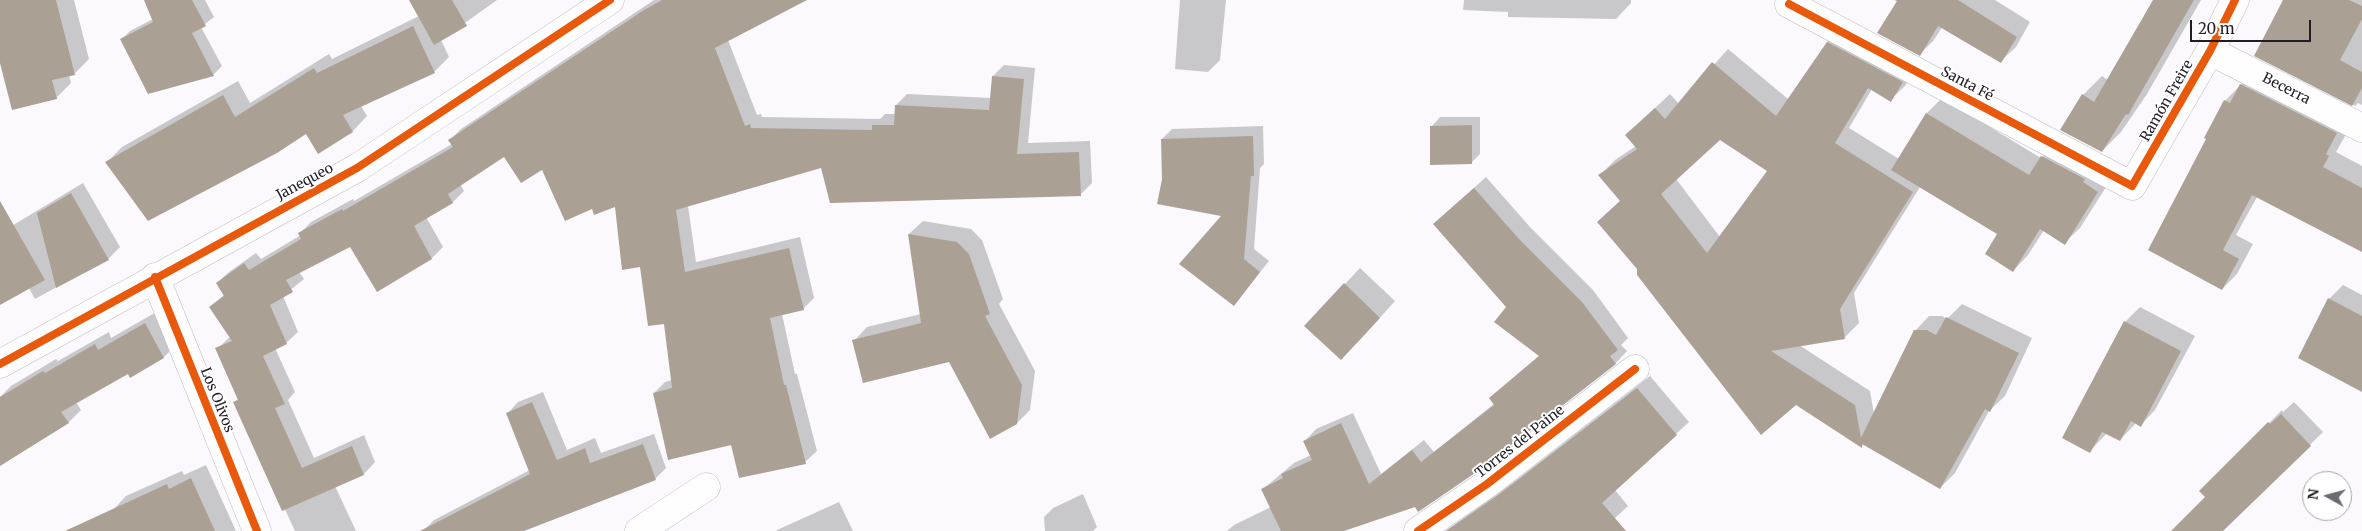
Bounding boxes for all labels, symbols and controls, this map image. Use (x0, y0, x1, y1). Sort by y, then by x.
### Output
scale bar (2192, 10, 2313, 42)
text: 20 m (2198, 19, 2235, 38)
street label: Ramón Freire (2137, 57, 2197, 145)
street label: Santa Fé (1938, 63, 1996, 105)
street label: Becerra (2259, 70, 2313, 108)
street label: Janequeo (274, 160, 336, 204)
street label: Los Olivos (196, 365, 238, 435)
street label: Torres del Paine (1472, 402, 1568, 482)
north arrow (2302, 471, 2352, 521)
text: N (2303, 488, 2323, 501)

